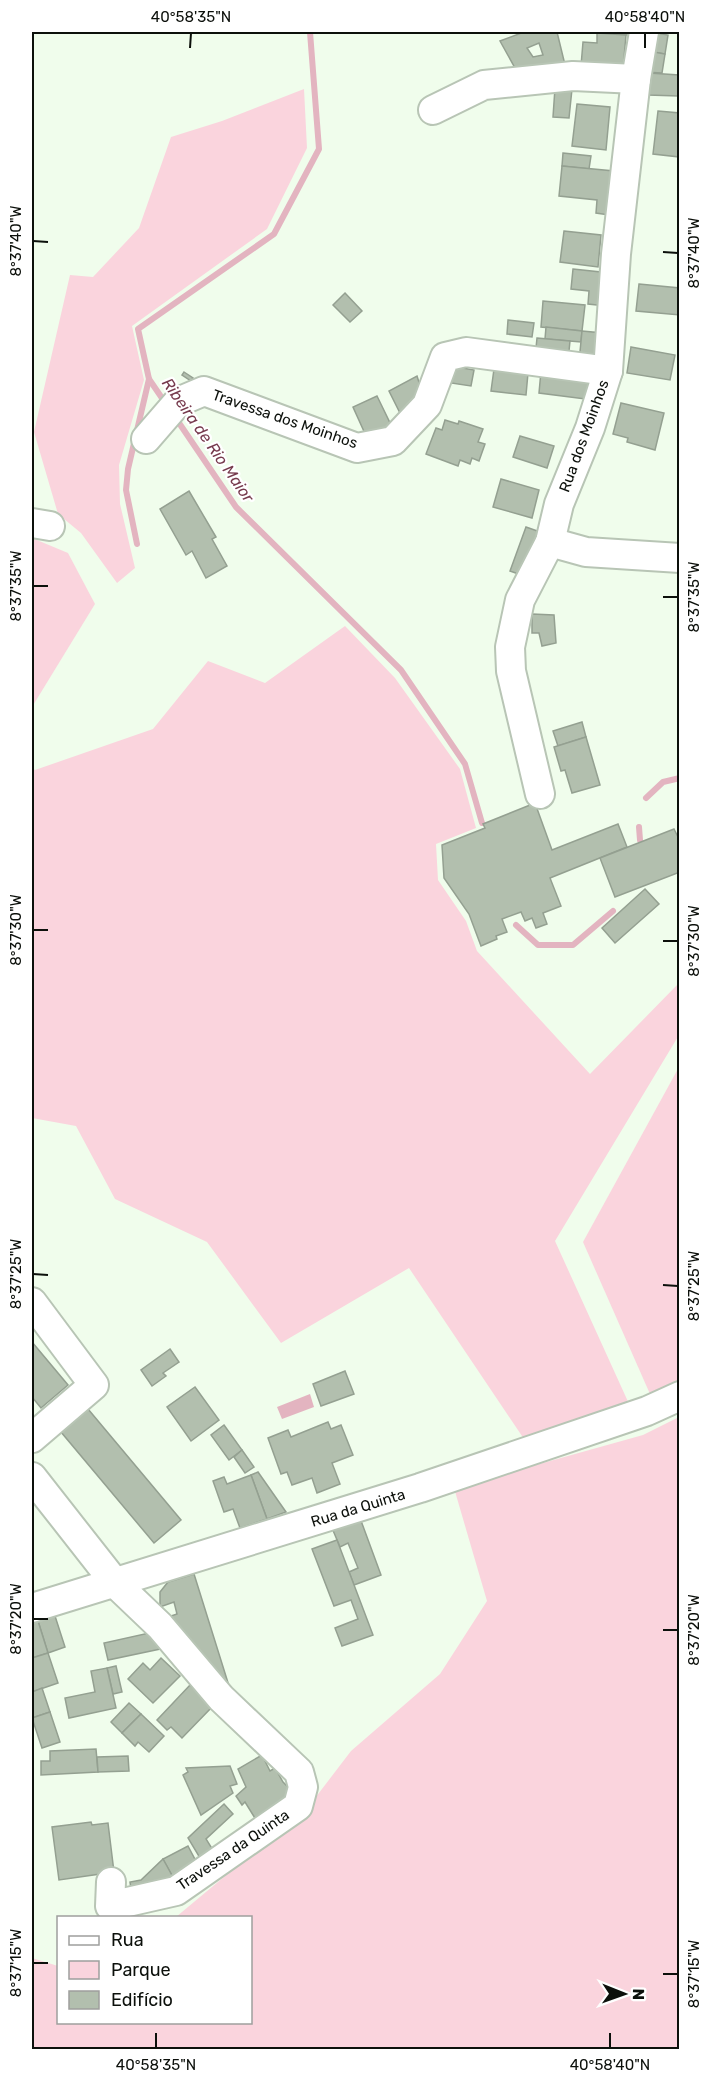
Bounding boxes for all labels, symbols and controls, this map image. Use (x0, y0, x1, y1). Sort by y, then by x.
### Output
text: 40°58'35"N (151, 8, 231, 26)
text: 40°58'40"N (605, 8, 685, 26)
text: 8°37'40"W (7, 205, 25, 277)
text: 8°37'40"W (685, 217, 703, 289)
water label: Ribeira de Rio Maior (158, 374, 259, 507)
street label: Rua dos Moinhos (555, 377, 613, 495)
street label: Travessa dos Moinhos (210, 386, 360, 452)
text: 8°37'35"W (7, 551, 25, 621)
text: 8°37'35"W (685, 562, 703, 632)
text: 8°37'30"W (7, 894, 25, 966)
text: 8°37'30"W (685, 905, 703, 977)
text: 8°37'25"W (7, 1239, 25, 1309)
text: 8°37'25"W (685, 1251, 703, 1321)
street label: Rua da Quinta (309, 1485, 407, 1531)
text: 8°37'20"W (7, 1583, 25, 1655)
text: 8°37'20"W (685, 1594, 703, 1666)
street label: Travessa da Quinta (173, 1806, 293, 1894)
legend (57, 1916, 252, 2024)
text: 8°37'15"W (7, 1929, 25, 1997)
text: Rua (111, 1929, 144, 1951)
text: 8°37'15"W (685, 1940, 703, 2008)
text: Parque (111, 1959, 171, 1981)
north arrow (594, 1964, 654, 2024)
text: N (629, 1988, 648, 2000)
text: Edifício (111, 1989, 173, 2011)
text: 40°58'35"N (116, 2056, 196, 2074)
text: 40°58'40"N (570, 2056, 650, 2074)

